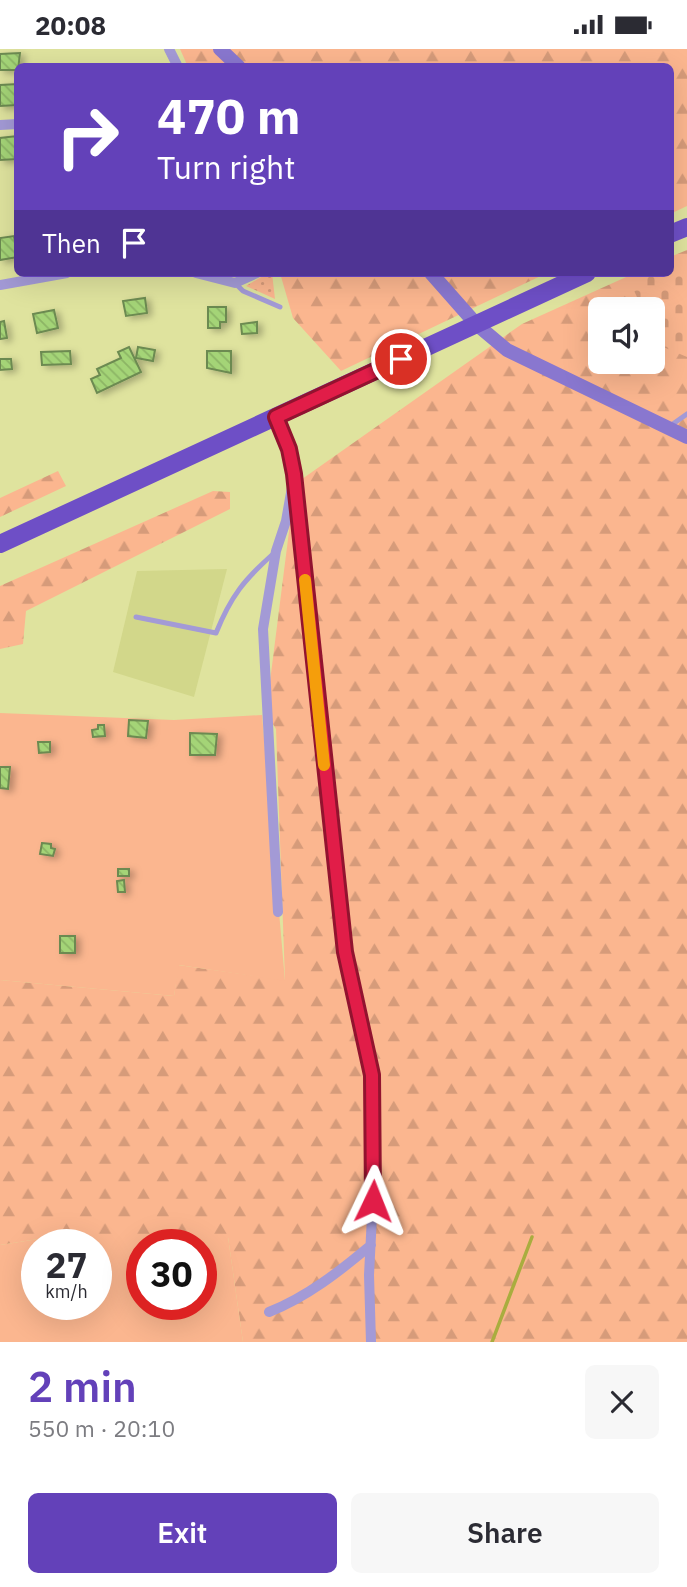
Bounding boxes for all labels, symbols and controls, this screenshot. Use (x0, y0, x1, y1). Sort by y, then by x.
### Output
text: 20:08 (35, 8, 106, 42)
text: 470 m (157, 84, 301, 147)
icon: right (42, 91, 133, 182)
text: Turn right (157, 146, 295, 188)
icon: arrive (115, 224, 153, 262)
text: Then (42, 226, 101, 260)
map controls (588, 297, 665, 374)
button: sound (588, 297, 665, 374)
pin (371, 329, 431, 389)
icon: arrive (382, 340, 420, 378)
position arrow (336, 1164, 410, 1238)
speed limit sign: 30 (126, 1229, 217, 1320)
text: 27 (45, 1242, 88, 1288)
text: km/h (45, 1280, 88, 1303)
text: 2 min (28, 1359, 137, 1414)
button: close (585, 1365, 659, 1439)
text: 550 m · 20:10 (28, 1413, 175, 1443)
button: Exit (28, 1493, 337, 1573)
button: Share (351, 1493, 659, 1573)

